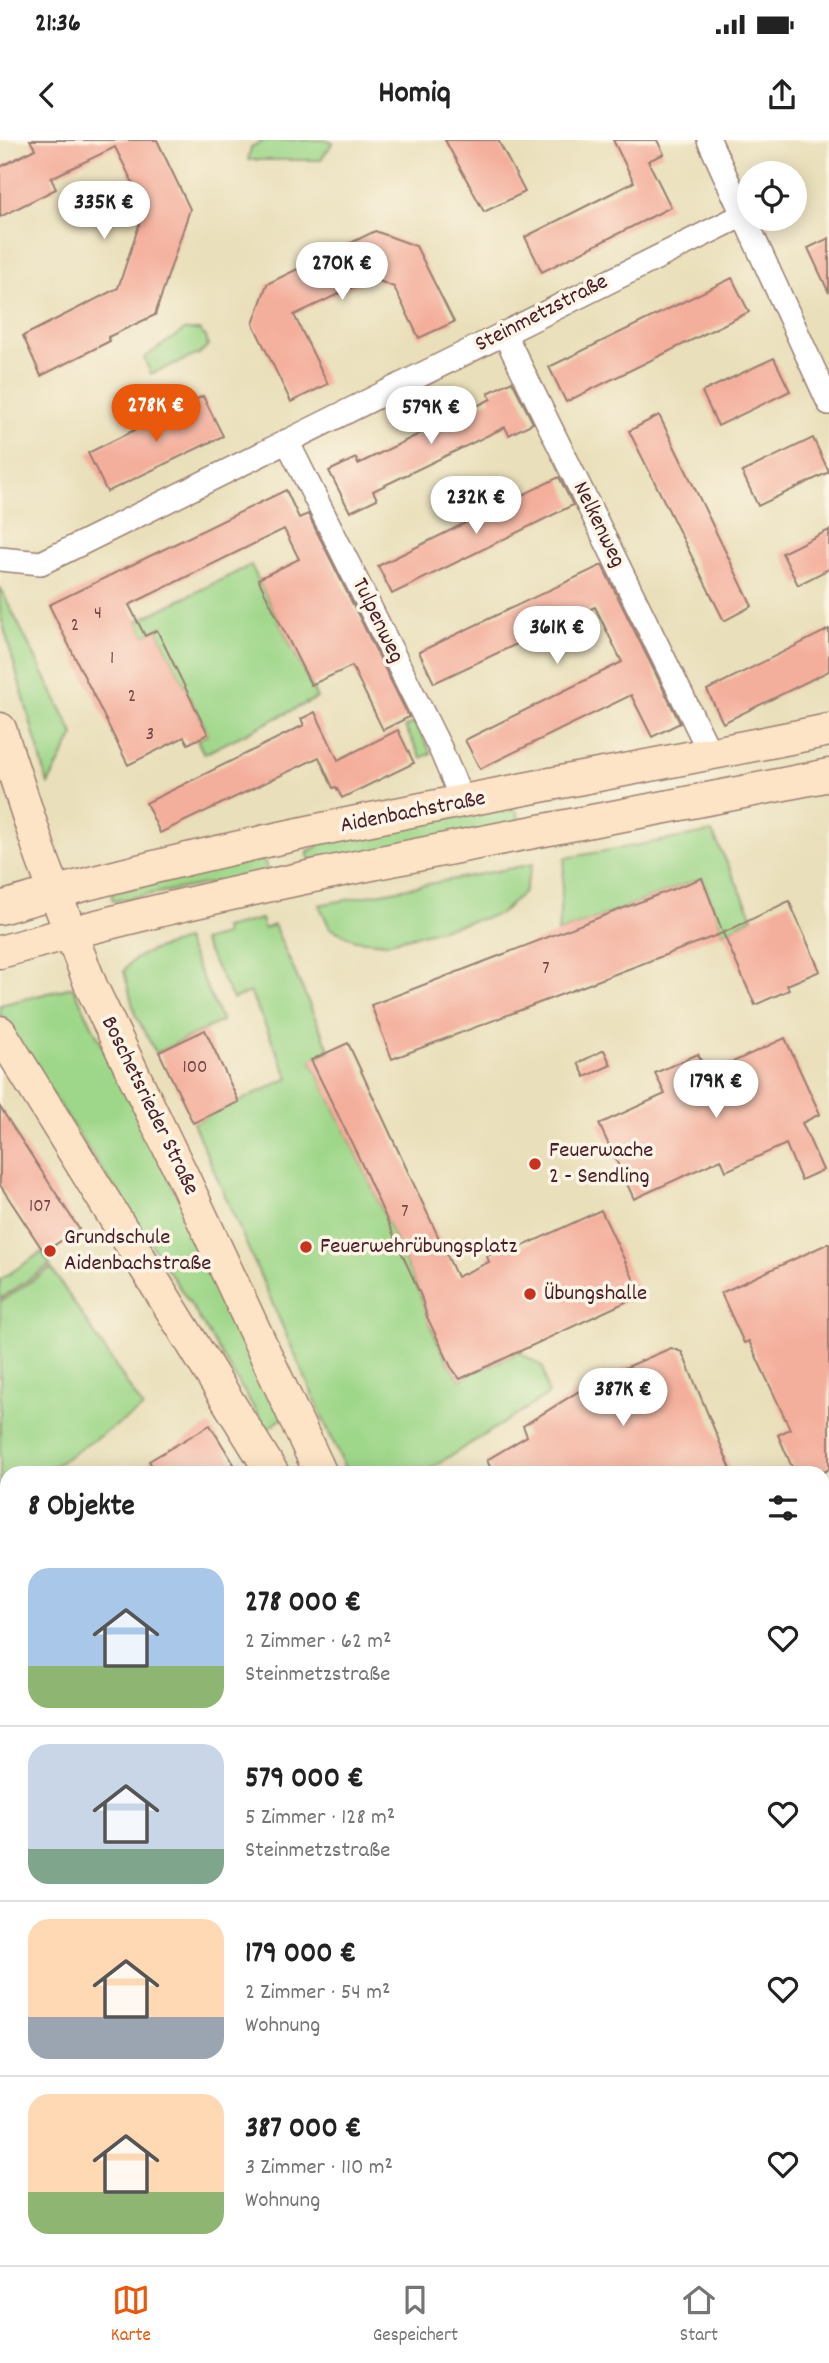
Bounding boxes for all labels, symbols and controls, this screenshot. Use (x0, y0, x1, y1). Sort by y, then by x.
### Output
text: 21:36 (35, 6, 81, 43)
text: Homiq (378, 72, 451, 118)
icon: back (28, 76, 66, 114)
icon: share (763, 76, 801, 114)
map controls (737, 161, 807, 231)
button: locate (737, 161, 807, 231)
pin: 335K € (47, 182, 161, 241)
text: 335K € (74, 187, 134, 220)
pin: 270K € (285, 242, 399, 302)
text: 270K € (312, 248, 372, 281)
street label: Steinmetzstraße (470, 266, 614, 362)
pin: 278K € (99, 384, 213, 444)
pin: 579K € (374, 386, 488, 446)
text: 278K € (128, 390, 184, 423)
text: 579K € (402, 392, 460, 425)
pin: 232K € (419, 476, 533, 536)
street label: Nelkenweg (563, 476, 633, 574)
text: 232K € (446, 482, 506, 515)
street label: Tulpenweg (342, 573, 412, 669)
house number: 4 (94, 601, 102, 628)
pin: 361K € (500, 606, 614, 666)
text: 361K € (529, 612, 585, 645)
house number: 2 (71, 613, 79, 640)
house number: 1 (110, 646, 114, 673)
house number: 2 (128, 684, 136, 711)
house number: 3 (146, 722, 154, 749)
street label: Aidenbachstraße (338, 783, 488, 843)
house number: 7 (542, 956, 550, 983)
street label: Boschetsrieder Straße (91, 1011, 207, 1201)
house number: 100 (183, 1055, 207, 1082)
pin: 179K € (659, 1060, 773, 1120)
text: 179K € (689, 1066, 743, 1099)
place label: Feuerwache 2 - Sendling (549, 1135, 653, 1194)
marker: Feuerwache 2 - Sendling (527, 1156, 543, 1172)
house number: 107 (29, 1194, 51, 1221)
house number: 7 (401, 1199, 409, 1226)
place label: Grundschule Aidenbachstraße (64, 1222, 211, 1281)
place label: Feuerwehrübungsplatz (320, 1231, 517, 1264)
marker: Feuerwehrübungsplatz (298, 1239, 314, 1255)
marker: Grundschule Aidenbachstraße (42, 1243, 58, 1259)
place label: Übungshalle (544, 1278, 647, 1311)
marker: Übungshalle (522, 1286, 538, 1302)
pin: 387K € (566, 1368, 680, 1428)
text: 387K € (595, 1374, 651, 1407)
text: 8 Objekte (28, 1487, 135, 1530)
icon: filters (764, 1489, 802, 1527)
text: 278 000 € (245, 1583, 361, 1626)
icon: home (84, 1596, 168, 1680)
icon: heart (764, 1619, 802, 1657)
text: 2 Zimmer · 62 m² (245, 1626, 392, 1659)
text: Steinmetzstraße (245, 1659, 390, 1692)
text: 579 000 € (245, 1759, 364, 1802)
icon: home (84, 1772, 168, 1856)
icon: heart (764, 1795, 802, 1833)
text: 5 Zimmer · 128 m² (245, 1802, 395, 1835)
text: Steinmetzstraße (245, 1835, 390, 1868)
text: 179 000 € (245, 1934, 356, 1977)
icon: home (84, 1947, 168, 2031)
icon: heart (764, 1970, 802, 2008)
text: 2 Zimmer · 54 m² (245, 1977, 390, 2010)
text: Wohnung (245, 2010, 320, 2043)
text: 387 000 € (245, 2109, 361, 2152)
icon: home (84, 2122, 168, 2206)
icon: heart (764, 2145, 802, 2183)
text: 3 Zimmer · 110 m² (245, 2152, 393, 2185)
text: Wohnung (245, 2185, 320, 2218)
tab: Karte (111, 2281, 151, 2350)
tab: Gespeichert (373, 2281, 458, 2350)
tab: Start (680, 2281, 718, 2350)

